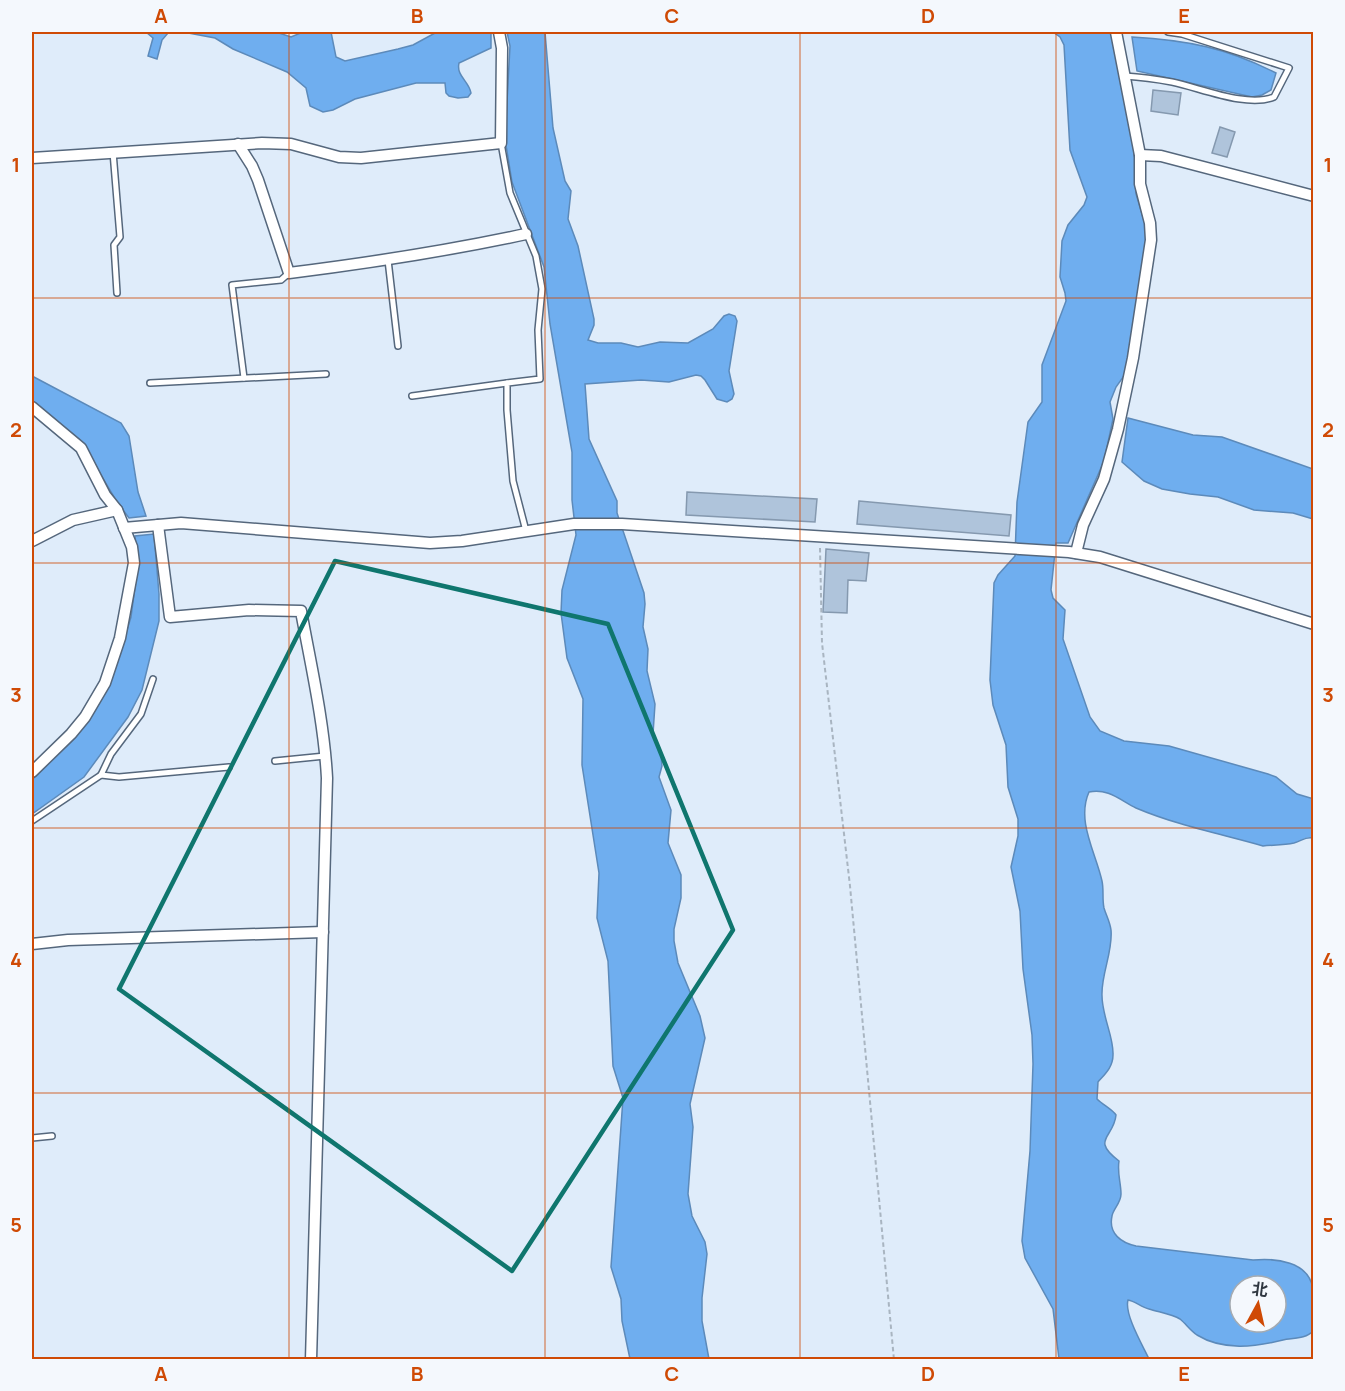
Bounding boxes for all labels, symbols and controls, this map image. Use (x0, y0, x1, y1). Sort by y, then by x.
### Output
text: A (154, 2, 168, 29)
text: B (411, 2, 424, 29)
text: C (665, 2, 679, 29)
text: D (921, 2, 935, 29)
text: E (1178, 2, 1190, 29)
text: 1 (12, 151, 20, 178)
text: 1 (1324, 151, 1332, 178)
text: 2 (10, 416, 22, 443)
text: 2 (1322, 416, 1334, 443)
text: 3 (10, 681, 22, 708)
text: 3 (1322, 681, 1334, 708)
text: 4 (10, 946, 22, 973)
text: 4 (1322, 946, 1334, 973)
text: 5 (10, 1211, 22, 1238)
text: 5 (1322, 1211, 1334, 1238)
north arrow (1228, 1274, 1288, 1334)
text: 北 (1251, 1277, 1270, 1301)
text: A (154, 1360, 168, 1387)
text: B (411, 1360, 424, 1387)
text: C (665, 1360, 679, 1387)
text: D (921, 1360, 935, 1387)
text: E (1178, 1360, 1190, 1387)

